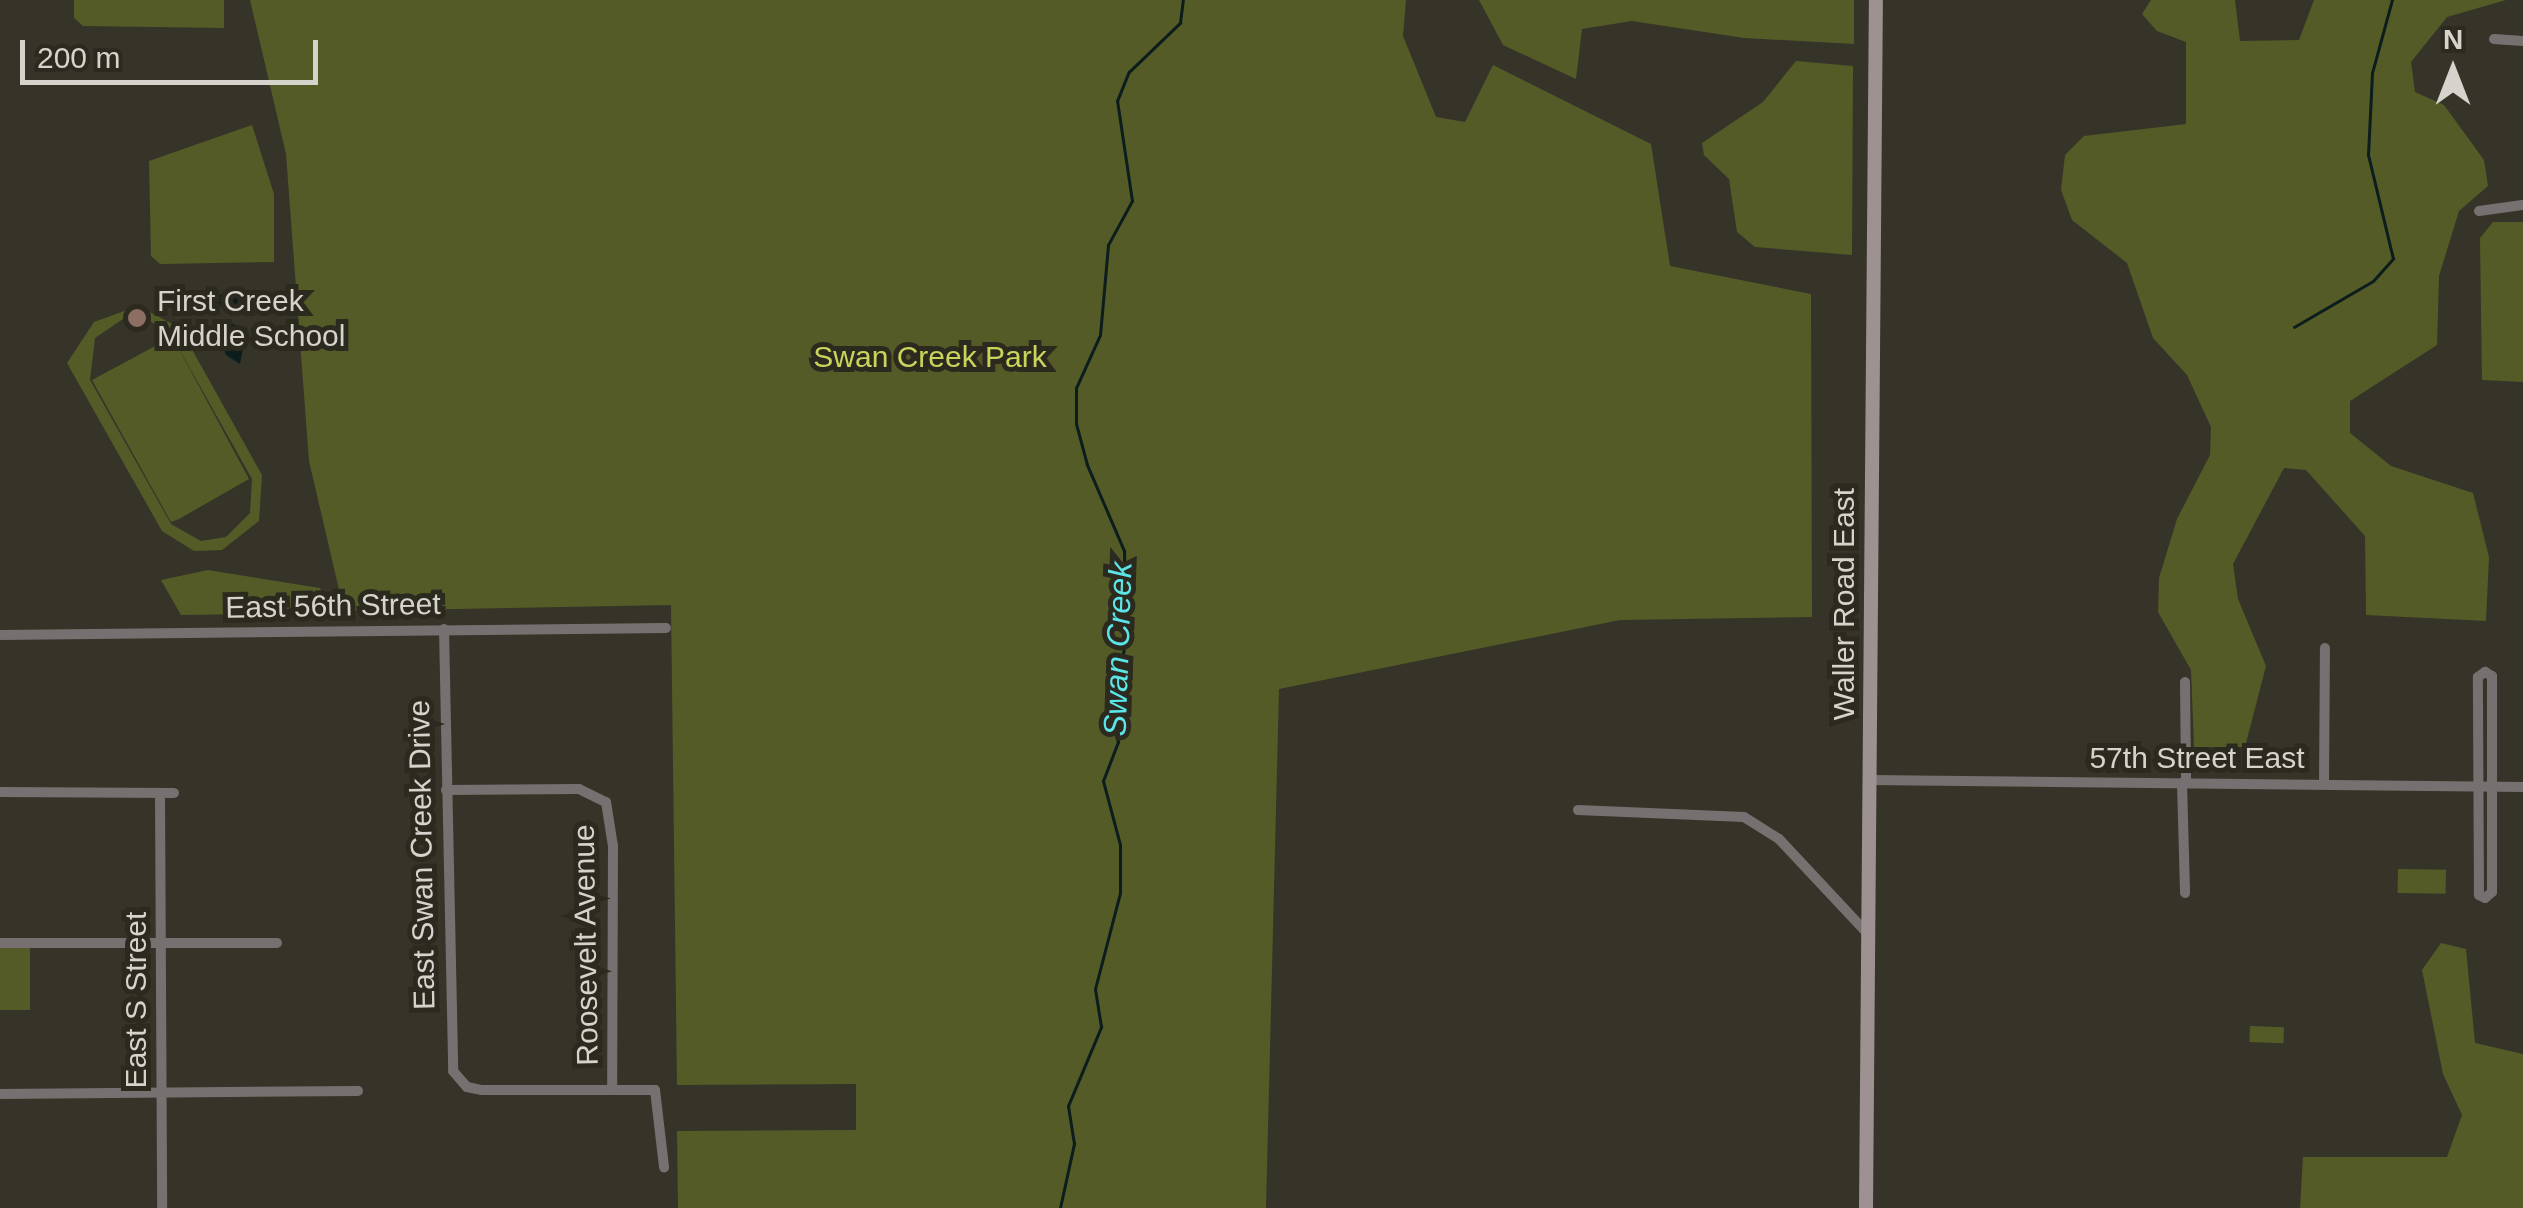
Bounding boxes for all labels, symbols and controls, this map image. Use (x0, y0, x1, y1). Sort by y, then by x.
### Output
scale bar (25, 20, 322, 82)
north arrow (2403, 20, 2503, 120)
text: N (2443, 24, 2463, 55)
text: 200 m (37, 41, 120, 74)
place label: First Creek Middle School (157, 283, 345, 354)
marker: First Creek Middle School (126, 307, 148, 329)
park label: Swan Creek Park (813, 339, 1047, 375)
street label: Waller Road East (1826, 488, 1862, 720)
water label: Swan Creek (1096, 561, 1140, 737)
street label: East 56th Street (225, 586, 441, 626)
street label: East Swan Creek Drive (401, 700, 443, 1010)
street label: 57th Street East (2089, 740, 2305, 776)
street label: Roosevelt Avenue (566, 823, 606, 1067)
street label: East S Street (118, 912, 154, 1088)

